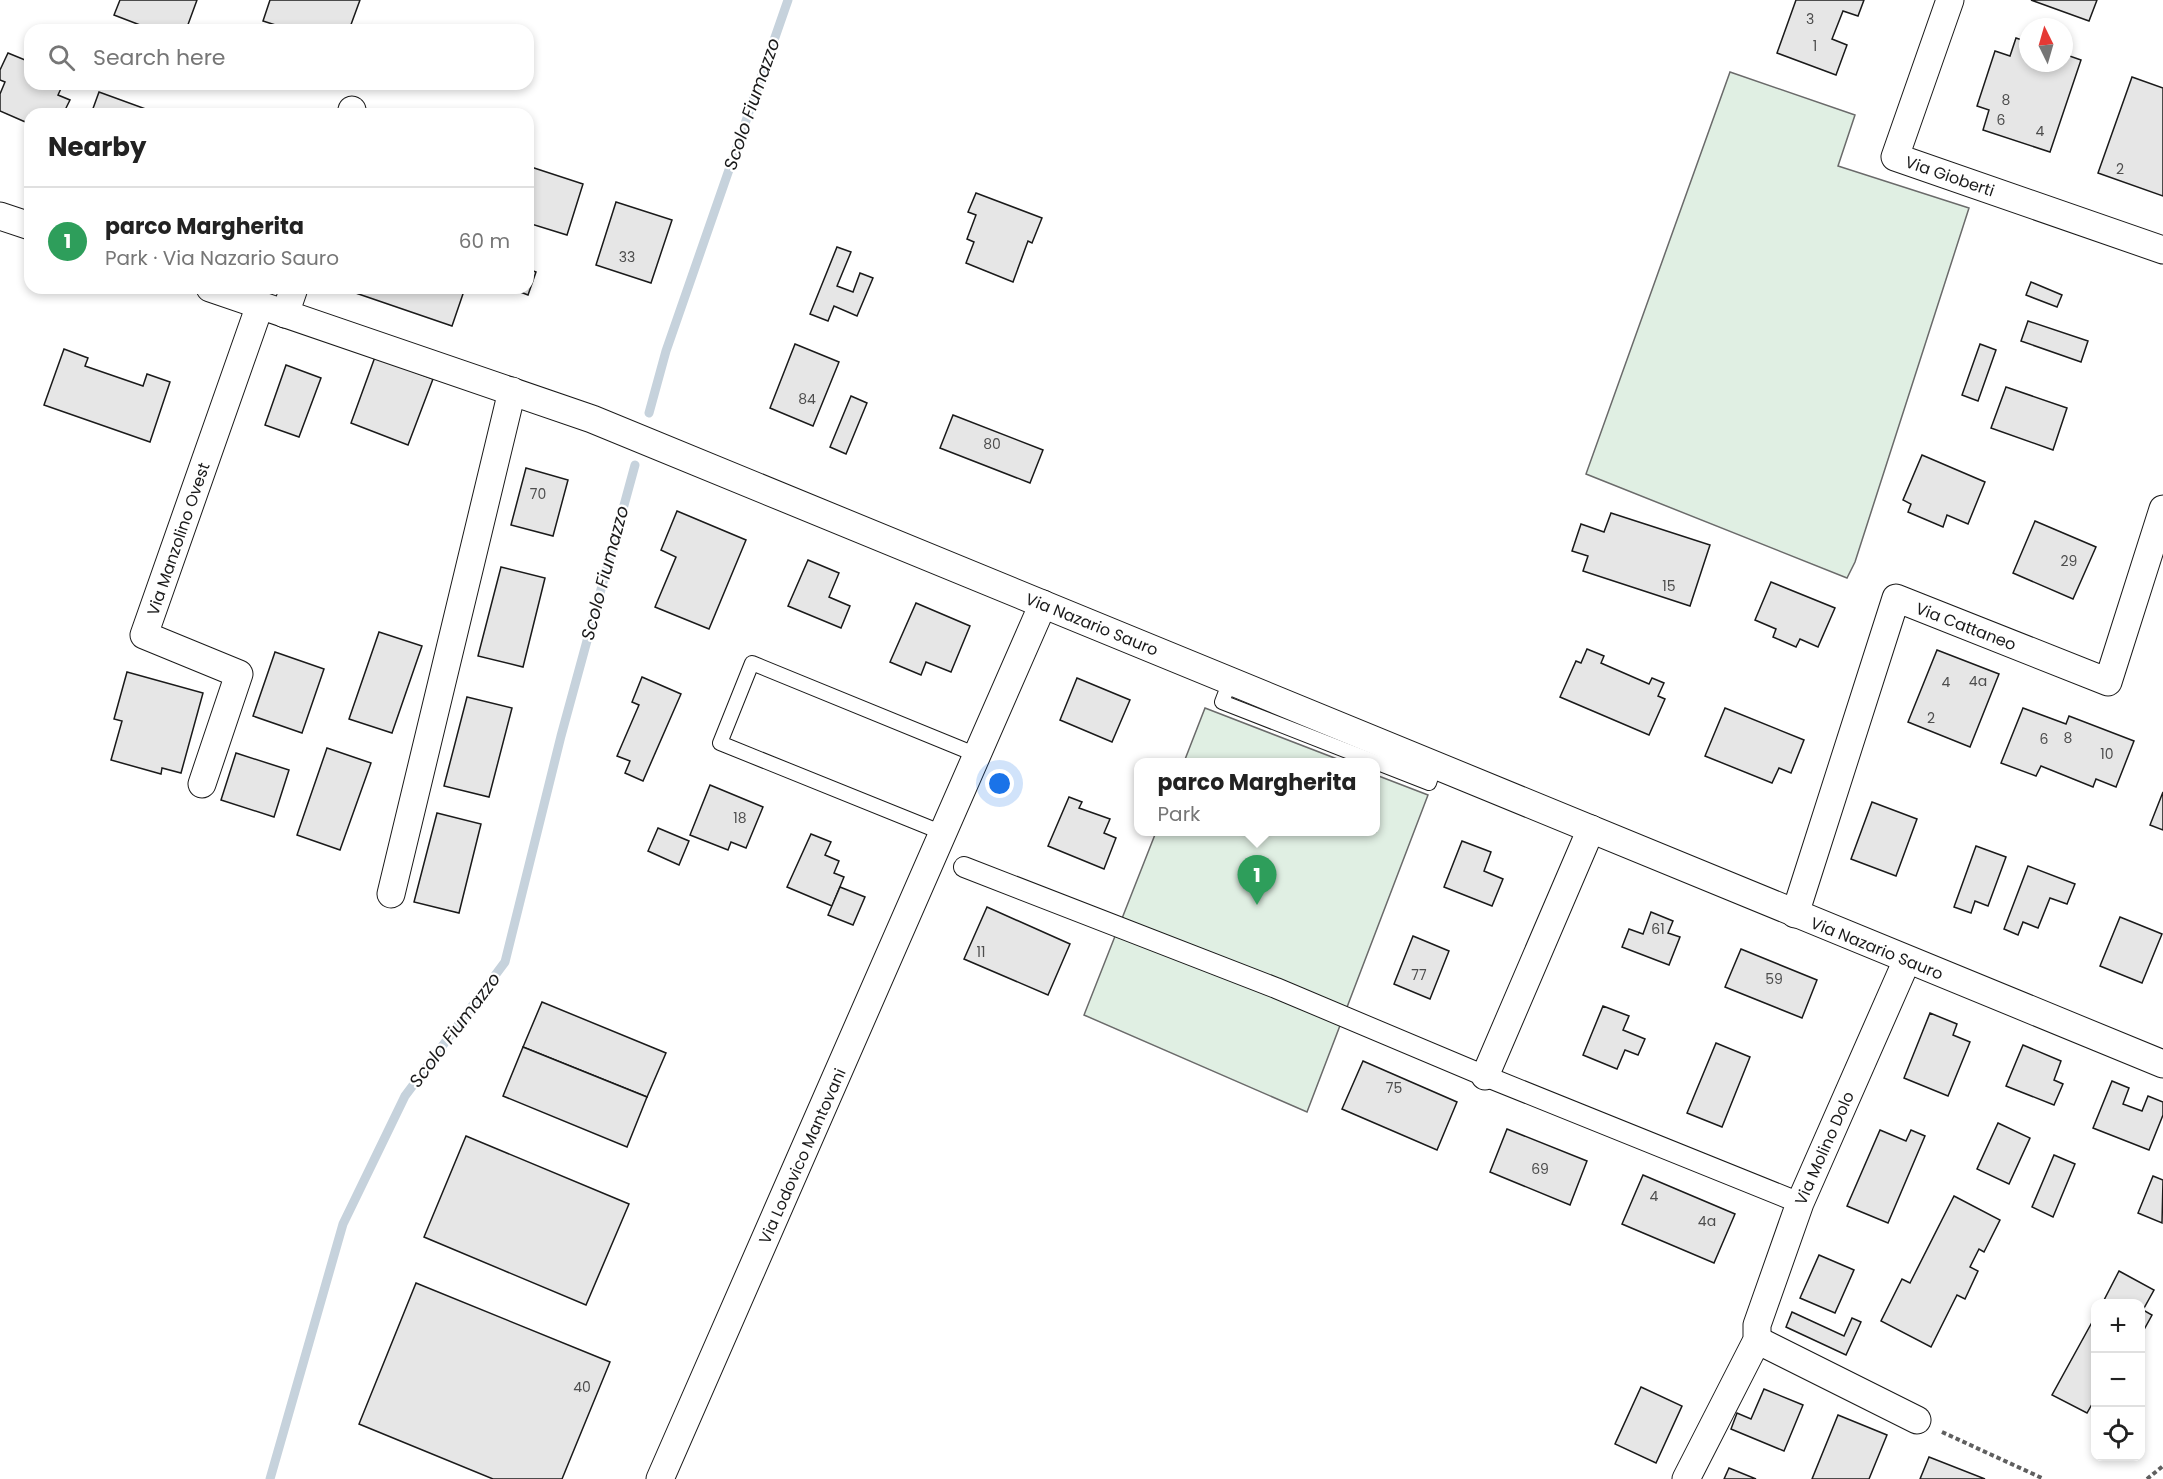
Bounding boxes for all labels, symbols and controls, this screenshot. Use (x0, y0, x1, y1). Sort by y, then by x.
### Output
house number: 3 (1806, 9, 1814, 29)
north arrow (2019, 18, 2073, 72)
search box (24, 24, 534, 90)
water label: Scolo Fiumazzo (717, 35, 786, 173)
house number: 1 (1813, 36, 1817, 56)
icon: search (45, 41, 78, 74)
text: Search here (93, 42, 226, 73)
house number: 8 (2002, 90, 2011, 110)
house number: 6 (1997, 110, 2006, 130)
house number: 4 (2036, 121, 2045, 141)
text: Nearby (48, 129, 146, 165)
street label: Via Gioberti (1902, 150, 1998, 202)
house number: 2 (2116, 159, 2124, 179)
text: parco Margherita (105, 211, 304, 242)
text: 1 (64, 227, 71, 255)
text: 60 m (459, 227, 510, 255)
text: Park · Via Nazario Sauro (105, 244, 339, 272)
house number: 33 (619, 247, 635, 267)
house number: 84 (798, 389, 816, 409)
house number: 80 (983, 434, 1001, 454)
street label: Via Manzolino Ovest (141, 459, 216, 619)
house number: 70 (530, 484, 546, 504)
water label: Scolo Fiumazzo (575, 503, 634, 643)
house number: 29 (2061, 551, 2077, 571)
house number: 15 (1662, 576, 1676, 596)
street label: Via Nazario Sauro (1022, 587, 1162, 662)
street label: Via Cattaneo (1912, 597, 2019, 656)
house number: 4a (1969, 671, 1987, 691)
house number: 4 (1942, 672, 1951, 692)
house number: 2 (1927, 708, 1935, 728)
house number: 8 (2064, 728, 2073, 748)
house number: 6 (2040, 729, 2049, 749)
house number: 10 (2100, 744, 2114, 764)
popup (1134, 758, 1380, 836)
text: parco Margherita (1158, 767, 1356, 798)
your location (985, 769, 1014, 798)
text: Park (1158, 800, 1200, 828)
house number: 18 (733, 808, 747, 828)
pin: 1 (1238, 856, 1276, 905)
street label: Via Nazario Sauro (1807, 911, 1947, 986)
house number: 61 (1651, 919, 1665, 939)
house number: 11 (977, 942, 985, 962)
house number: 77 (1411, 965, 1427, 985)
water label: Scolo Fiumazzo (403, 967, 506, 1092)
house number: 59 (1765, 969, 1783, 989)
street label: Via Lodovico Mantovani (753, 1065, 852, 1248)
house number: 75 (1386, 1078, 1402, 1098)
street label: Via Molino Dolo (1789, 1088, 1860, 1209)
house number: 69 (1531, 1159, 1549, 1179)
house number: 4 (1650, 1186, 1659, 1206)
house number: 4a (1698, 1211, 1716, 1231)
map controls (2091, 1299, 2145, 1461)
button: + (2091, 1299, 2145, 1353)
button: − (2091, 1353, 2145, 1407)
house number: 40 (573, 1377, 591, 1397)
button: locate (2091, 1407, 2145, 1461)

